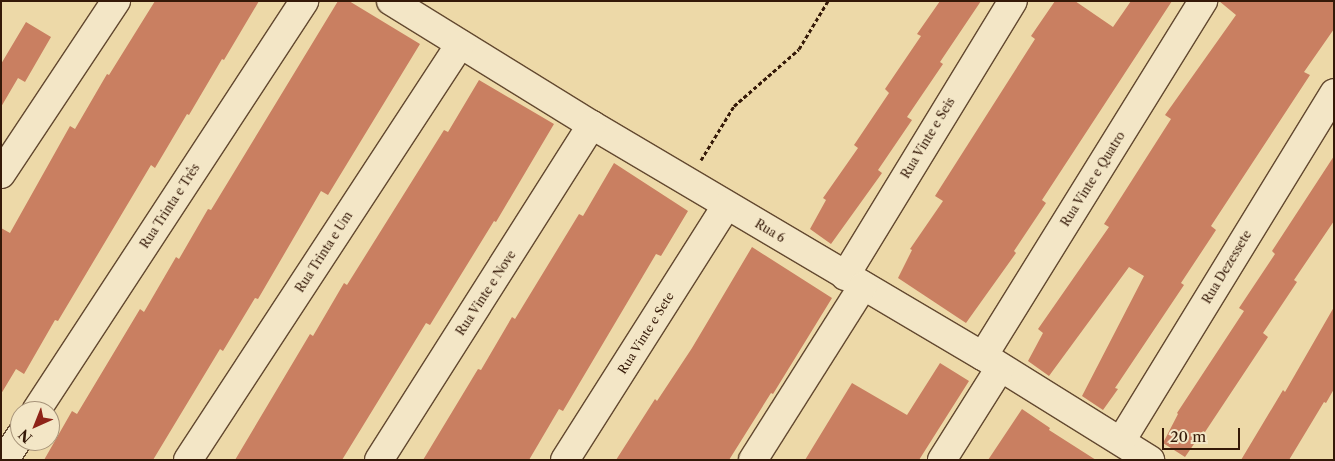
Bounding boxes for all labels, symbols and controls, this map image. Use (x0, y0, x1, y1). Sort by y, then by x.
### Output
street label: Rua Vinte e Seis (898, 95, 958, 181)
street label: Rua Vinte e Quatro (1058, 129, 1128, 229)
street label: Rua Trinta e Três (137, 161, 203, 251)
street label: Rua Trinta e Um (292, 209, 356, 295)
street label: Rua 6 (752, 216, 788, 246)
street label: Rua Dezessete (1199, 228, 1255, 306)
street label: Rua Vinte e Nove (453, 248, 519, 338)
street label: Rua Vinte e Sete (615, 289, 677, 377)
north arrow (10, 401, 60, 451)
scale bar (1165, 418, 1242, 450)
text: N (15, 425, 36, 447)
text: 20 m (1170, 427, 1206, 446)

